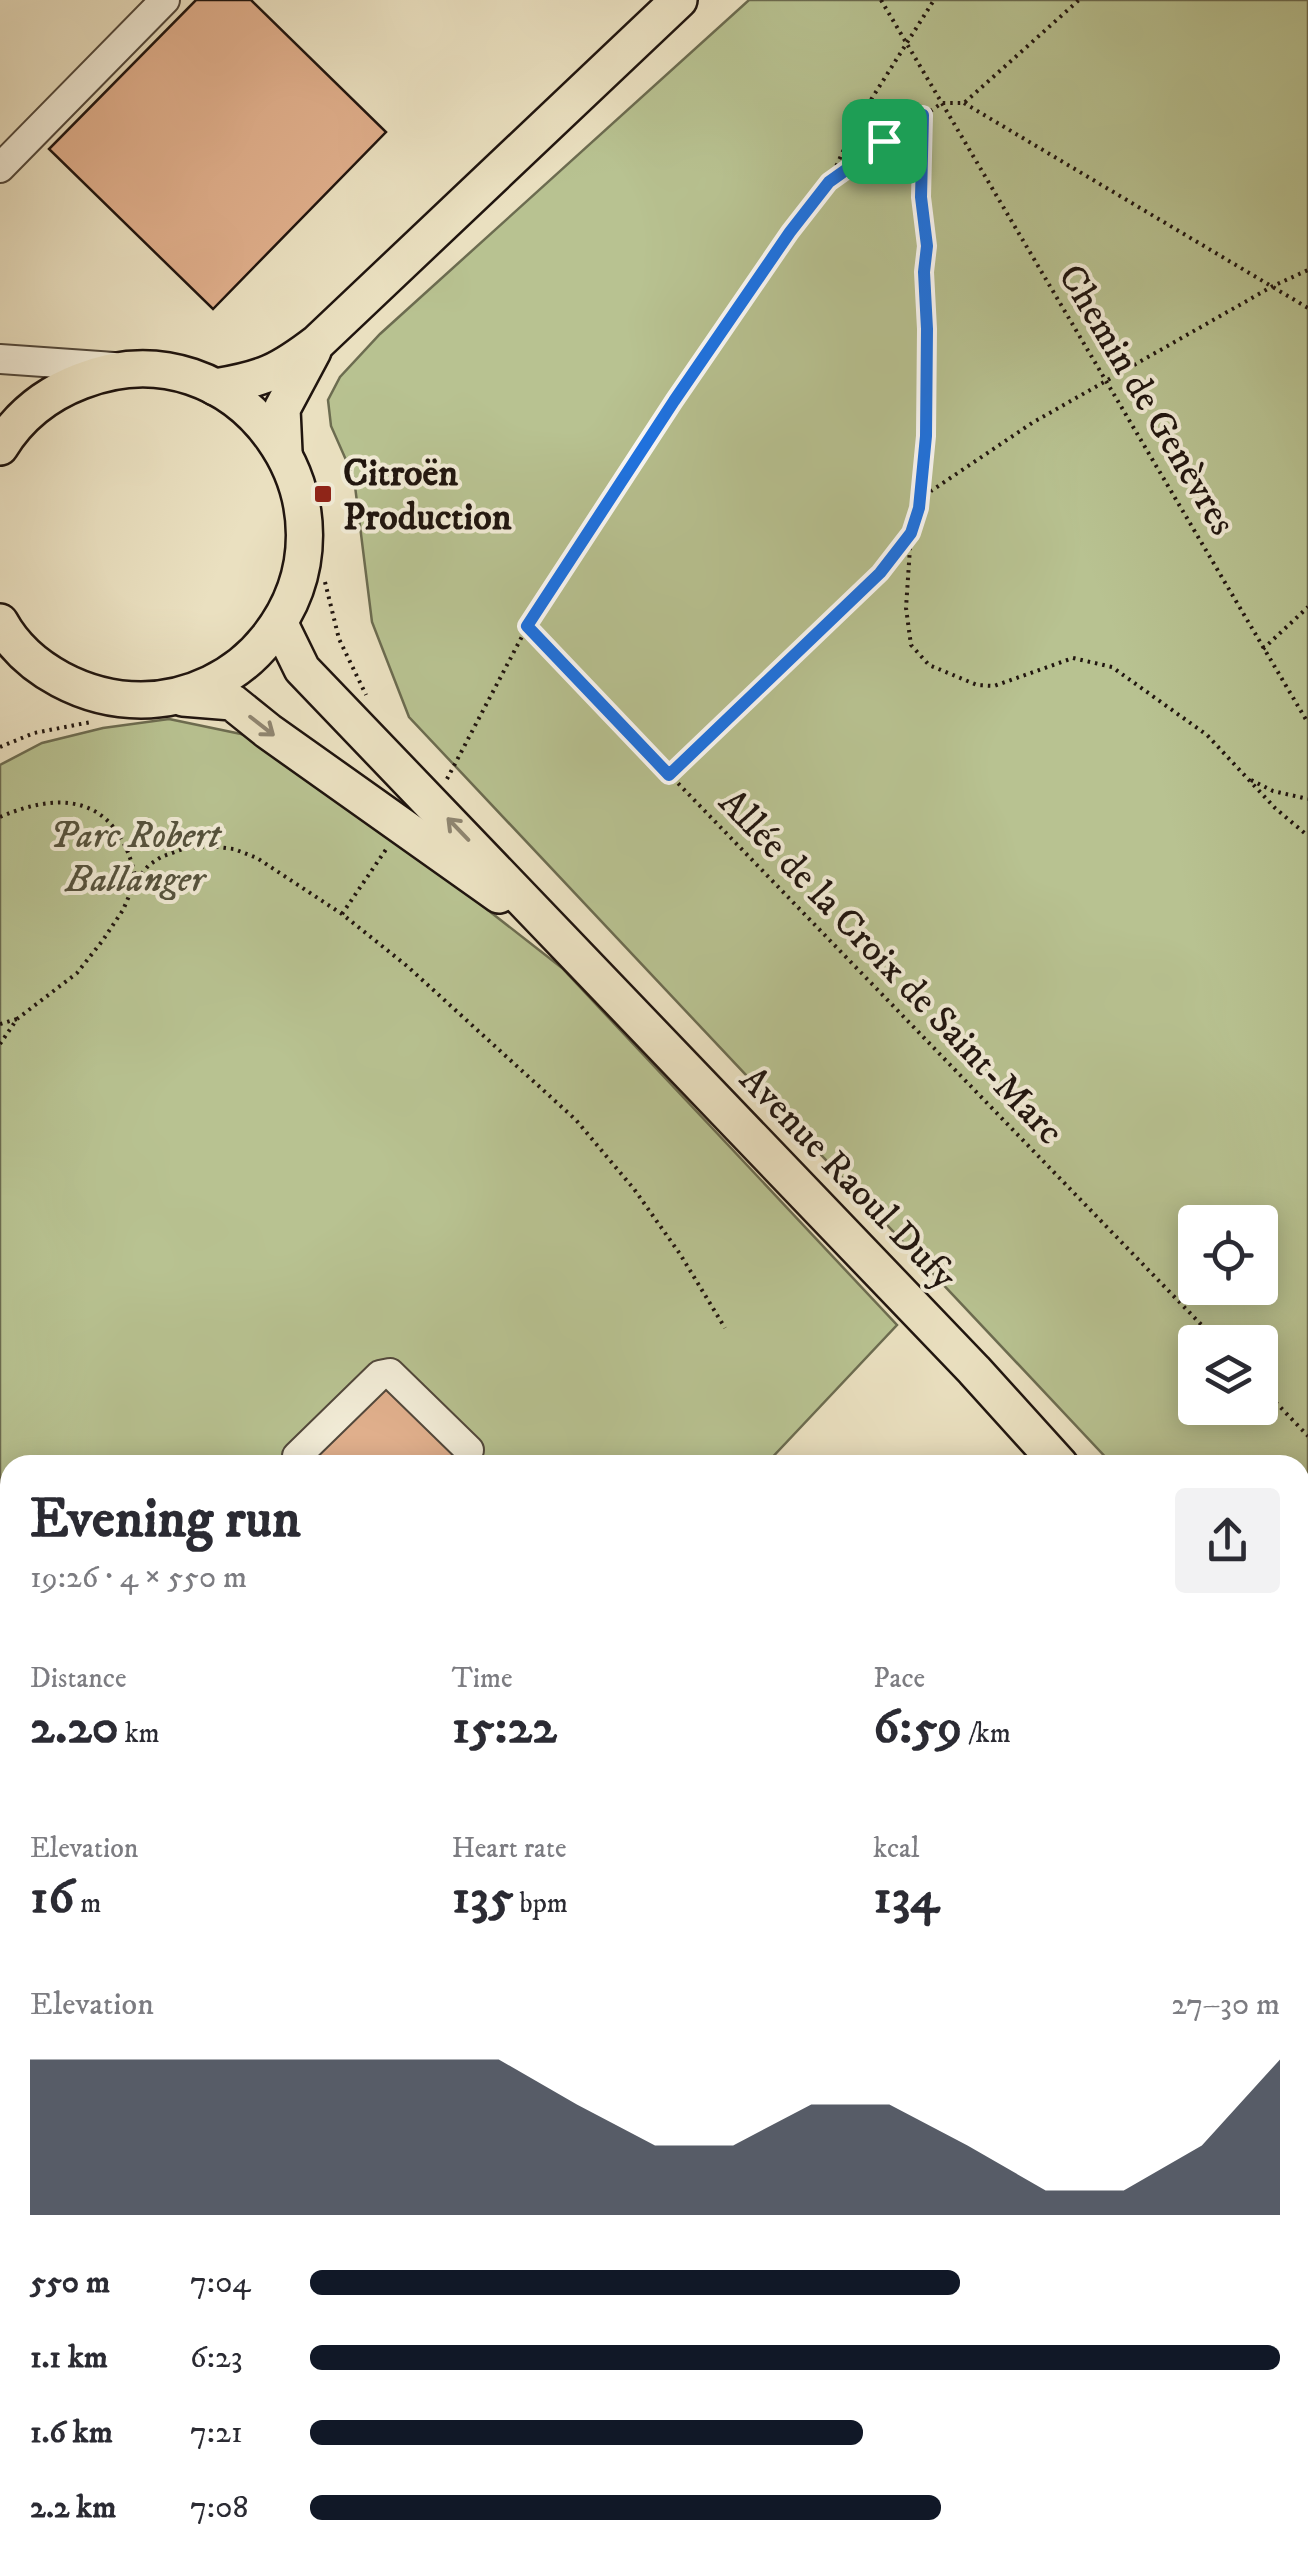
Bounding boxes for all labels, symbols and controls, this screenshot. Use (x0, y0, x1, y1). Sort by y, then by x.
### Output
pin (842, 99, 927, 184)
icon: arrive (857, 114, 912, 169)
street label: Chemin de Genèvres (1047, 256, 1246, 544)
place label: Citroën Production (343, 450, 512, 542)
marker: Citroën Production (312, 483, 334, 505)
one-way arrow (248, 715, 274, 737)
street label: Allée de la Croix de Saint-Marc (708, 779, 1073, 1155)
park label: Parc Robert Ballanger (50, 812, 223, 904)
one-way arrow (446, 817, 470, 841)
street label: Avenue Raoul Dufy (729, 1057, 967, 1301)
map controls (1178, 1205, 1278, 1425)
button: locate (1178, 1205, 1278, 1305)
button: layers (1178, 1325, 1278, 1425)
text: Evening run (30, 1486, 301, 1555)
button: share (1175, 1488, 1280, 1593)
text: 19:26 · 4 × 550 m (30, 1558, 247, 1598)
text: Distance (30, 1661, 126, 1696)
text: Time (452, 1661, 512, 1696)
text: Pace (873, 1661, 925, 1696)
text: 2.20 (30, 1696, 119, 1759)
text: 15:22 (452, 1696, 557, 1759)
text: 6:59 (873, 1696, 962, 1759)
text: km (119, 1716, 160, 1751)
text: /km (962, 1716, 1011, 1751)
text: Elevation (30, 1831, 138, 1866)
text: Heart rate (452, 1831, 567, 1866)
text: kcal (873, 1831, 919, 1866)
text: 16 (30, 1866, 74, 1929)
text: 135 (452, 1866, 514, 1929)
text: 134 (873, 1866, 939, 1929)
text: m (74, 1886, 101, 1921)
text: bpm (514, 1886, 568, 1921)
text: Elevation (30, 1985, 154, 2025)
text: 27–30 m (1171, 1985, 1280, 2025)
text: 550 m (30, 2263, 110, 2303)
text: 7:04 (190, 2263, 251, 2303)
text: 1.1 km (30, 2338, 108, 2378)
text: 6:23 (190, 2338, 243, 2378)
text: 1.6 km (30, 2413, 113, 2453)
text: 7:21 (190, 2413, 243, 2453)
text: 2.2 km (30, 2488, 116, 2528)
text: 7:08 (190, 2488, 248, 2528)

